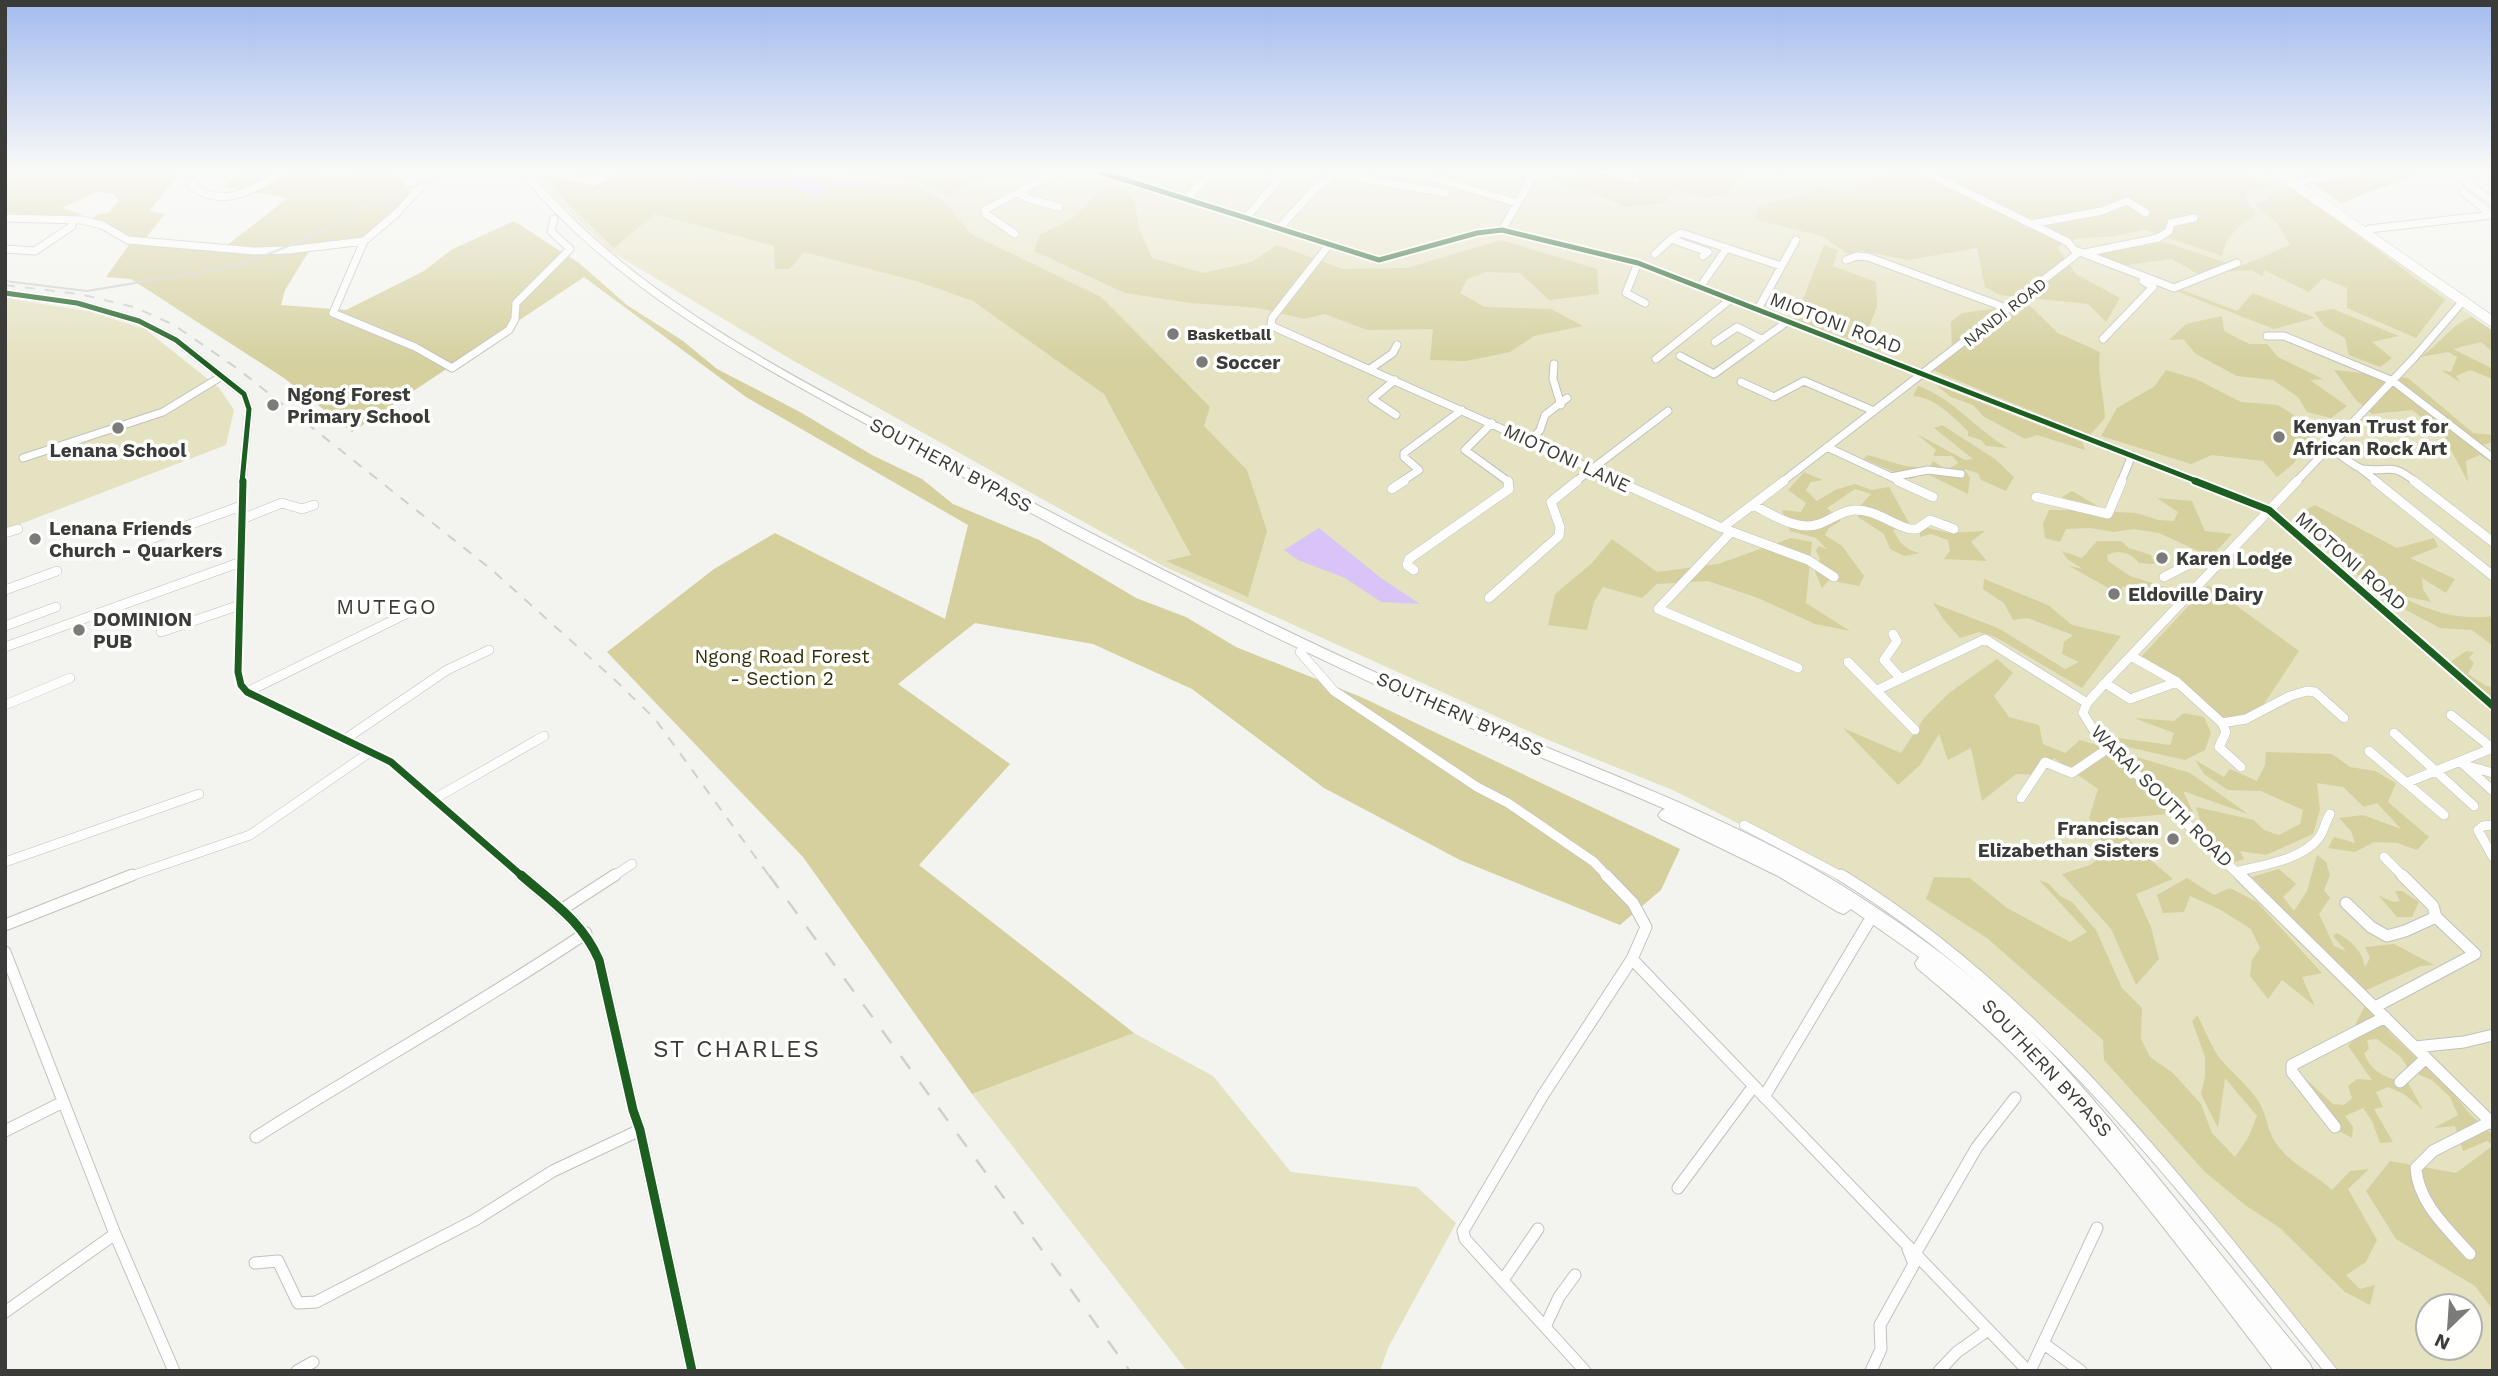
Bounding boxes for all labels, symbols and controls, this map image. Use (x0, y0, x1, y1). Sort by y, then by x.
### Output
street label: NANDI ROAD (1960, 274, 2050, 350)
street label: MIOTONI ROAD (1767, 287, 1905, 359)
place label: Basketball (1187, 325, 1272, 344)
marker: Basketball (1165, 326, 1181, 342)
place label: Soccer (1216, 351, 1281, 374)
marker: Soccer (1194, 354, 1210, 370)
place label: Ngong Forest Primary School (287, 383, 431, 428)
marker: Ngong Forest Primary School (265, 397, 281, 413)
street label: SOUTHERN BYPASS (866, 413, 1036, 517)
place label: Kenyan Trust for African Rock Art (2293, 415, 2449, 460)
street label: MIOTONI LANE (1500, 419, 1634, 497)
marker: Lenana School (110, 420, 126, 436)
marker: Kenyan Trust for African Rock Art (2271, 429, 2287, 445)
place label: Lenana School (50, 439, 187, 462)
street label: MIOTONI ROAD (2291, 507, 2411, 615)
place label: Lenana Friends Church - Quarkers (49, 517, 222, 562)
marker: Lenana Friends Church - Quarkers (27, 531, 43, 547)
place label: Karen Lodge (2176, 547, 2293, 570)
marker: Karen Lodge (2154, 550, 2170, 566)
place label: Eldoville Dairy (2128, 583, 2264, 606)
marker: Eldoville Dairy (2106, 586, 2122, 602)
district label: MUTEGO (336, 594, 438, 619)
place label: DOMINION PUB (93, 608, 192, 653)
marker: DOMINION PUB (71, 622, 87, 638)
park label: Ngong Road Forest - Section 2 (695, 645, 869, 690)
street label: SOUTHERN BYPASS (1373, 667, 1547, 761)
street label: WARAI SOUTH ROAD (2086, 720, 2238, 872)
place label: Franciscan Elizabethan Sisters (1978, 817, 2159, 862)
marker: Franciscan Elizabethan Sisters (2165, 831, 2181, 847)
street label: SOUTHERN BYPASS (1977, 994, 2117, 1142)
district label: ST CHARLES (653, 1035, 821, 1063)
north arrow (2414, 1292, 2484, 1362)
text: N (2431, 1329, 2453, 1355)

